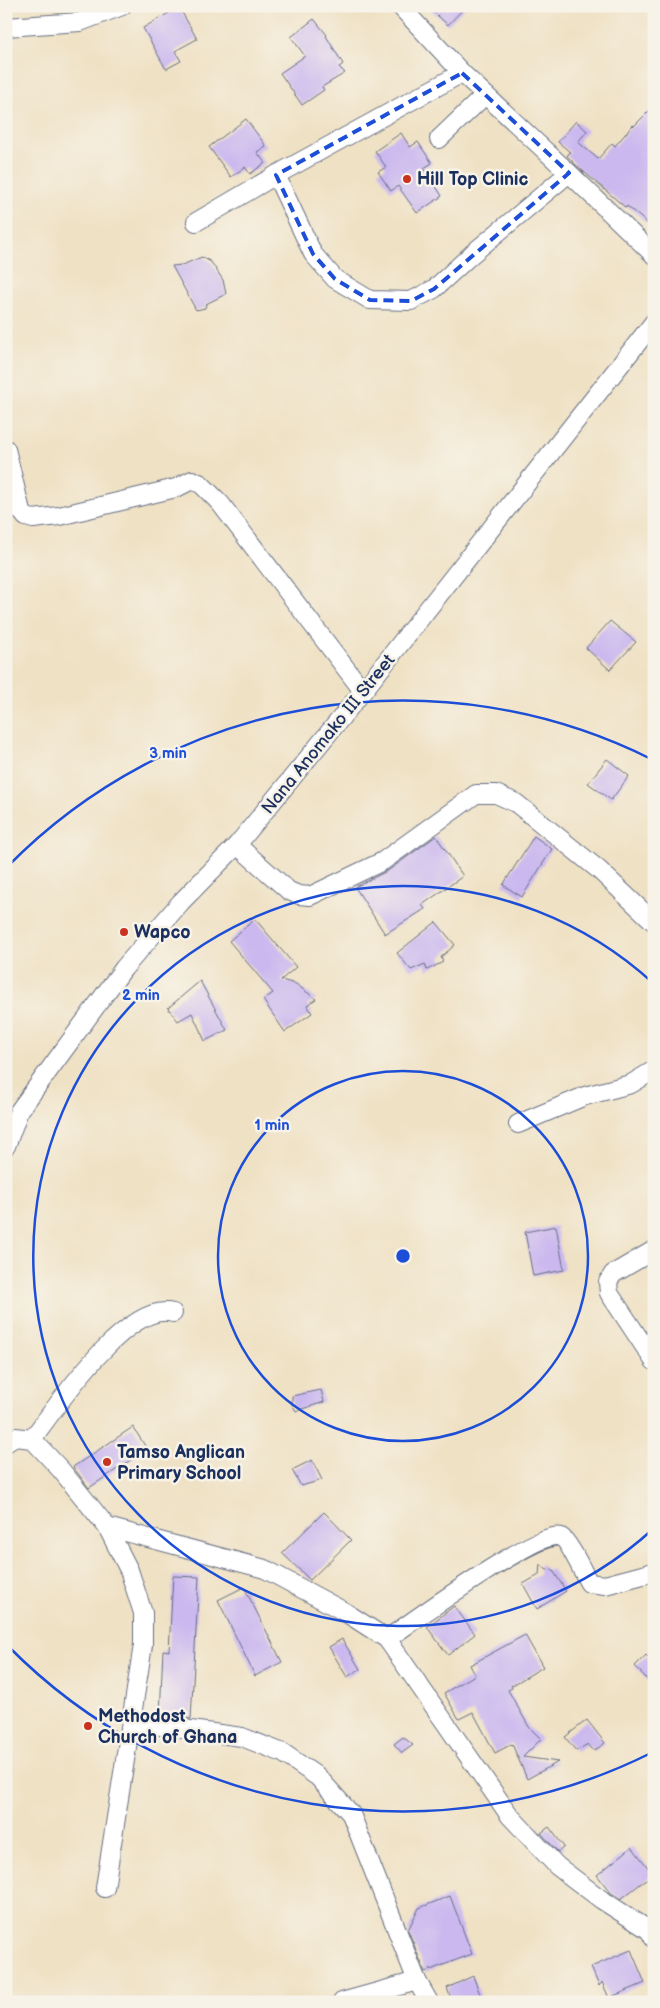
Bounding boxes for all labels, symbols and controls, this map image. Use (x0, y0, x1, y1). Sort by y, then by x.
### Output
place label: Hill Top Clinic (417, 169, 529, 190)
marker: Hill Top Clinic (401, 173, 413, 185)
street label: Nana Anomako III Street (257, 650, 400, 818)
text: 3 min (149, 744, 187, 763)
place label: Wapco (134, 922, 190, 943)
marker: Wapco (118, 926, 130, 938)
text: 2 min (122, 986, 160, 1005)
text: 1 min (254, 1116, 290, 1135)
centre of rings (394, 1247, 412, 1265)
place label: Tamso Anglican Primary School (117, 1442, 245, 1484)
marker: Tamso Anglican Primary School (101, 1456, 113, 1468)
place label: Methodost Church of Ghana (98, 1706, 237, 1748)
marker: Methodost Church of Ghana (82, 1720, 94, 1732)

